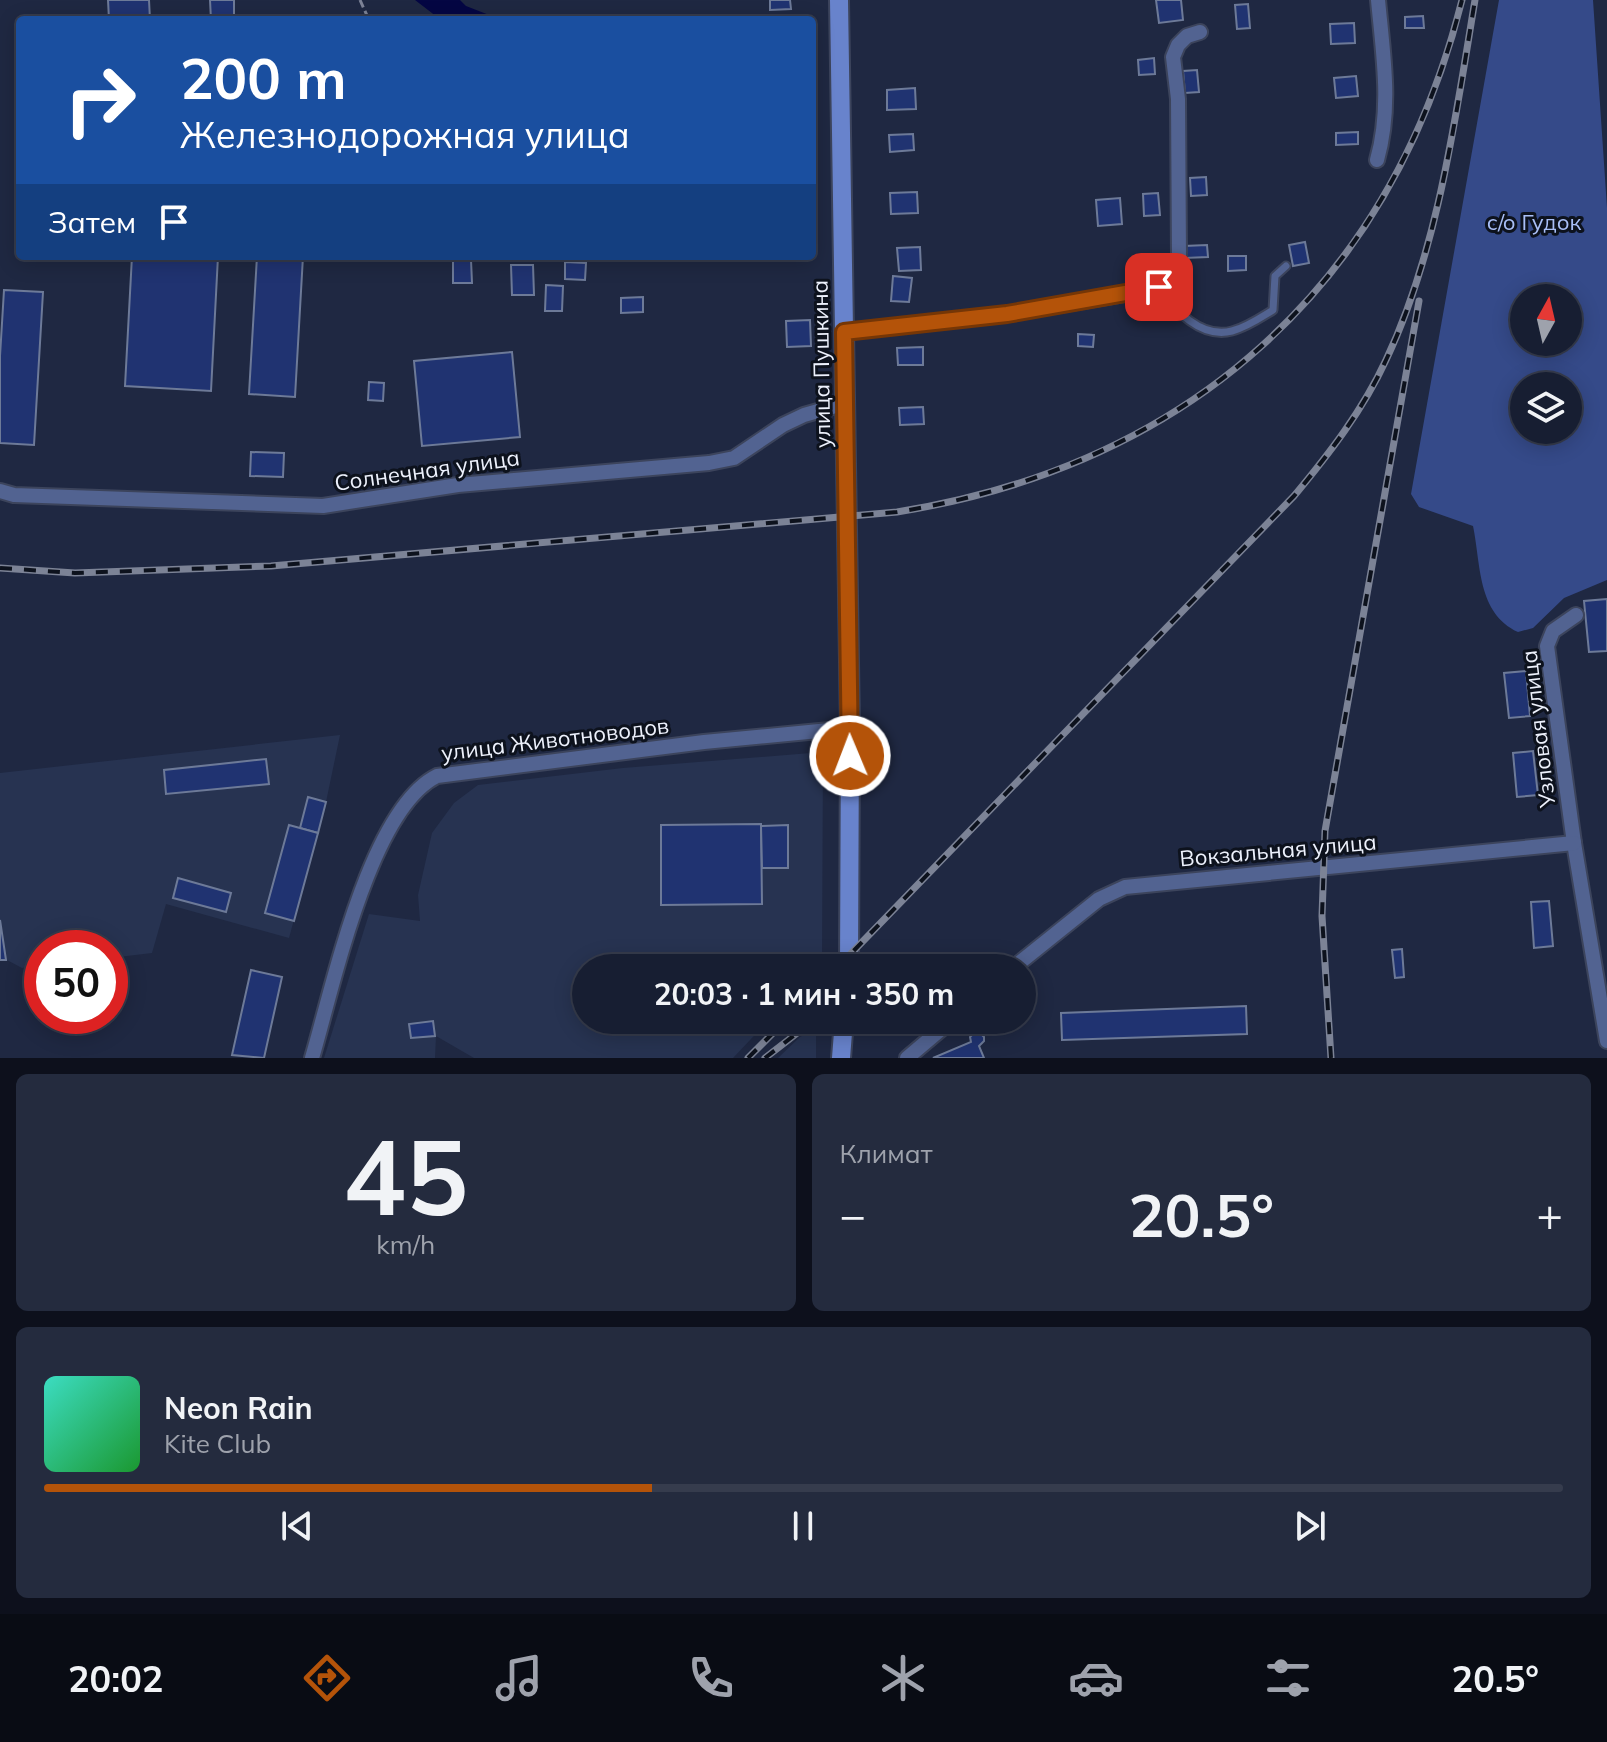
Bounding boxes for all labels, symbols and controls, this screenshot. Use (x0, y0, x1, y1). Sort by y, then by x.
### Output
text: 200 m (180, 43, 347, 113)
icon: right (48, 48, 152, 152)
text: Железнодорожная улица (180, 112, 630, 157)
icon: arrive (152, 200, 196, 244)
text: Затем (48, 203, 136, 241)
park label: с/о Гудок (1487, 208, 1581, 236)
pin (1125, 253, 1193, 321)
icon: arrive (1137, 265, 1181, 309)
street label: улица Пушкина (806, 280, 836, 448)
north arrow (1510, 284, 1582, 356)
map controls (1510, 284, 1582, 444)
button: layers (1510, 372, 1582, 444)
street label: Солнечная улица (333, 443, 521, 497)
street label: Узловая улица (1514, 649, 1562, 810)
street label: улица Животноводов (439, 711, 671, 767)
position arrow (808, 714, 892, 798)
street label: Вокзальная улица (1178, 827, 1378, 873)
speed limit sign: 50 (24, 930, 128, 1034)
text: 20:03 · 1 мин · 350 m (654, 975, 954, 1013)
text: 45 (343, 1110, 468, 1241)
text: Климат (840, 1137, 933, 1170)
text: 20.5° (1128, 1177, 1274, 1252)
text: − (840, 1187, 866, 1242)
text: + (1537, 1187, 1563, 1242)
text: km/h (376, 1228, 435, 1261)
text: Neon Rain (164, 1389, 313, 1427)
text: Kite Club (164, 1427, 271, 1460)
icon: previous (275, 1504, 319, 1548)
icon: pause (781, 1504, 825, 1548)
icon: next (1288, 1504, 1332, 1548)
icon: directions (299, 1650, 355, 1706)
icon: music (491, 1650, 547, 1706)
icon: phone (683, 1650, 739, 1706)
icon: climate (875, 1650, 931, 1706)
icon: car (1068, 1650, 1124, 1706)
icon: filters (1260, 1650, 1316, 1706)
text: 20:02 (68, 1656, 163, 1701)
text: 20.5° (1452, 1656, 1539, 1701)

